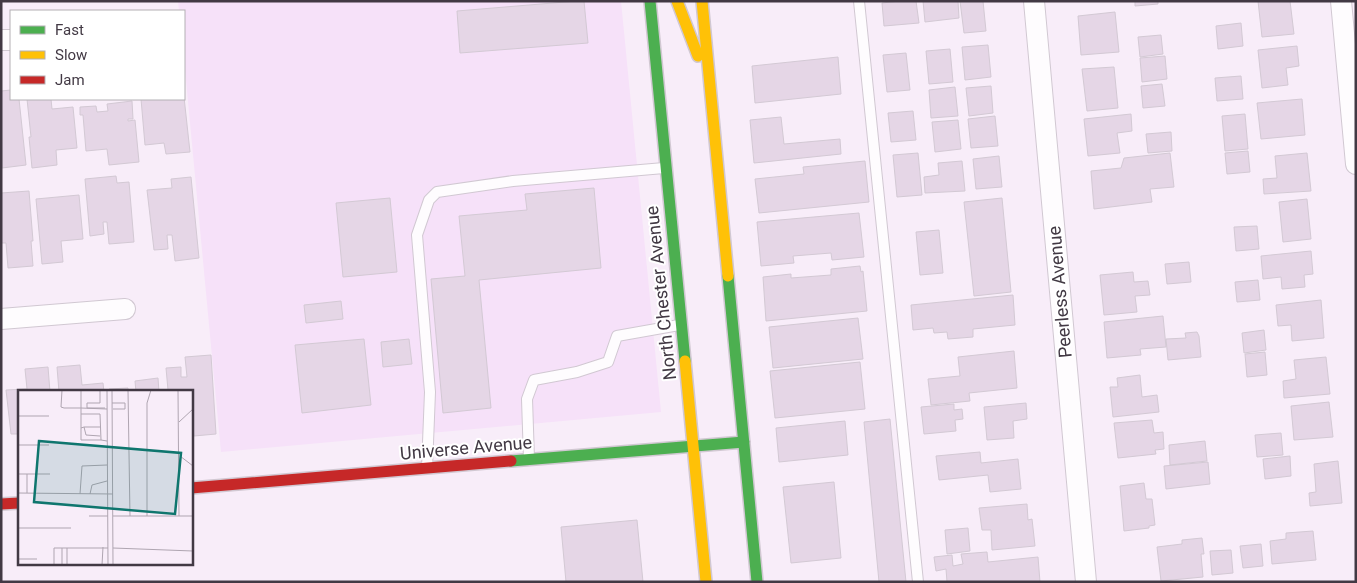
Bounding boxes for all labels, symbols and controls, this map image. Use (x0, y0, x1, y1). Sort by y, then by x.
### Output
legend (10, 10, 185, 100)
text: Fast (55, 21, 84, 39)
text: Slow (55, 46, 87, 64)
text: Jam (55, 71, 85, 89)
street label: North Chester Avenue (641, 205, 680, 381)
street label: Peerless Avenue (1043, 225, 1076, 359)
inset map (18, 390, 192, 566)
street label: Universe Avenue (399, 431, 533, 464)

